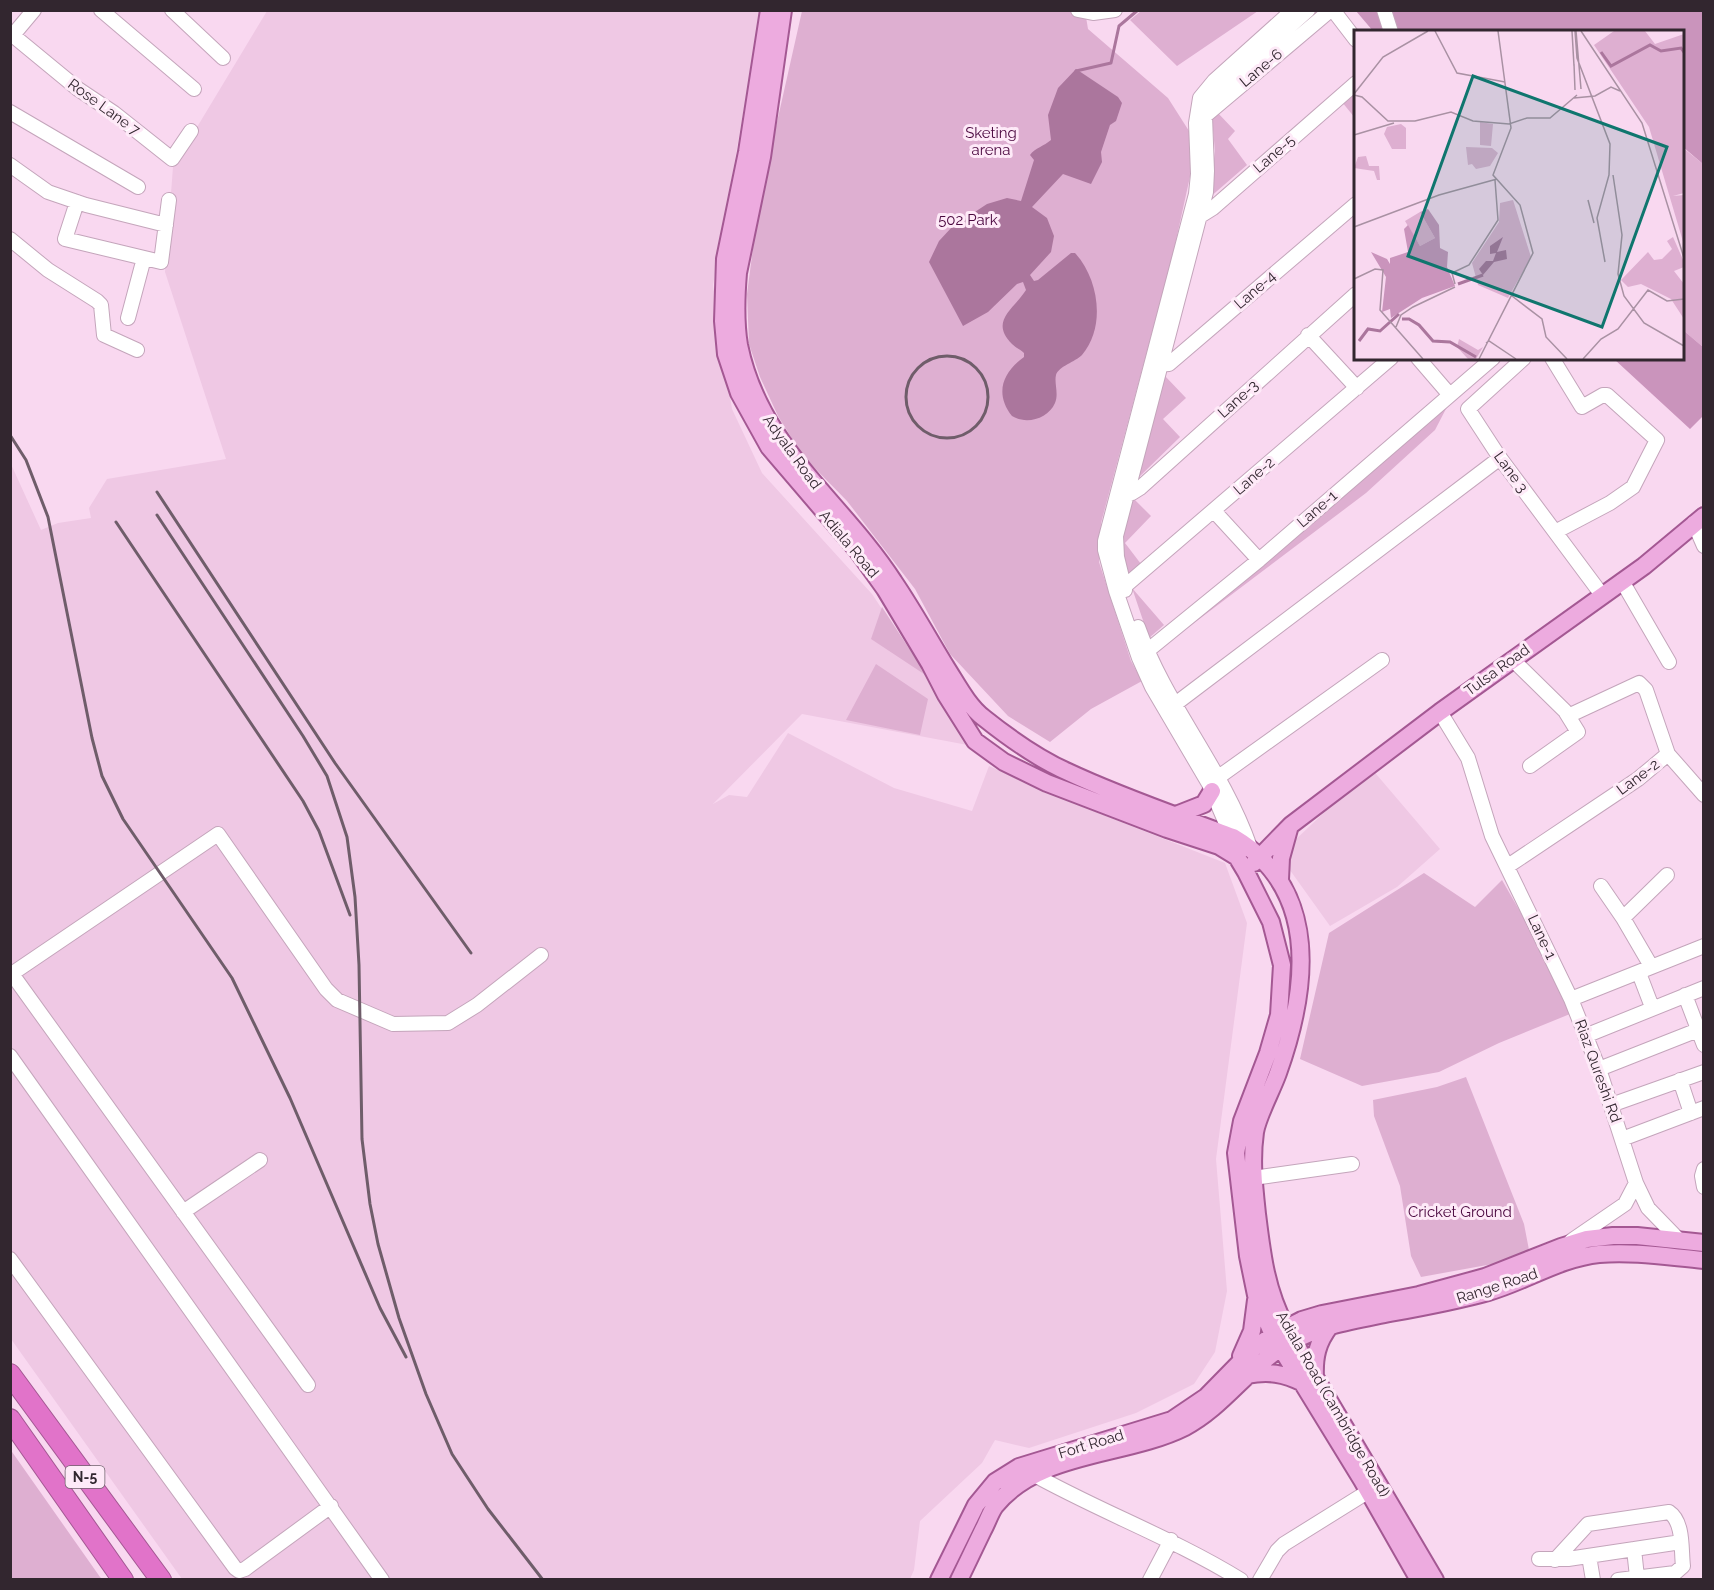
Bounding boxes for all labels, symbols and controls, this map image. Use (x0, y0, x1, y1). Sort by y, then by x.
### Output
inset map (1354, 30, 1684, 360)
street label: Lane-6 (1236, 45, 1286, 91)
street label: Rose Lane 7 (64, 75, 144, 139)
park label: Sketing arena (965, 124, 1017, 159)
street label: Lane-5 (1250, 131, 1298, 177)
park label: 502 Park (938, 211, 998, 229)
street label: Lane-4 (1231, 267, 1279, 313)
street label: Lane-3 (1214, 376, 1262, 422)
street label: Adyala Road (759, 411, 825, 493)
street label: Lane 3 (1490, 448, 1532, 496)
street label: Lane-2 (1230, 453, 1278, 499)
street label: Lane-1 (1293, 486, 1341, 531)
street label: Adiala Road (816, 507, 882, 581)
street label: Tulsa Road (1461, 640, 1533, 700)
street label: Lane-2 (1613, 755, 1663, 799)
street label: Lane-1 (1524, 912, 1560, 963)
street label: Riaz Qureshi Rd (1571, 1017, 1625, 1125)
park label: Cricket Ground (1408, 1203, 1512, 1221)
street label: Range Road (1454, 1264, 1540, 1308)
street label: Adiala Road (Cambridge Road) (1272, 1308, 1394, 1500)
street label: Fort Road (1056, 1426, 1126, 1462)
road number: N-5 (66, 1466, 104, 1488)

